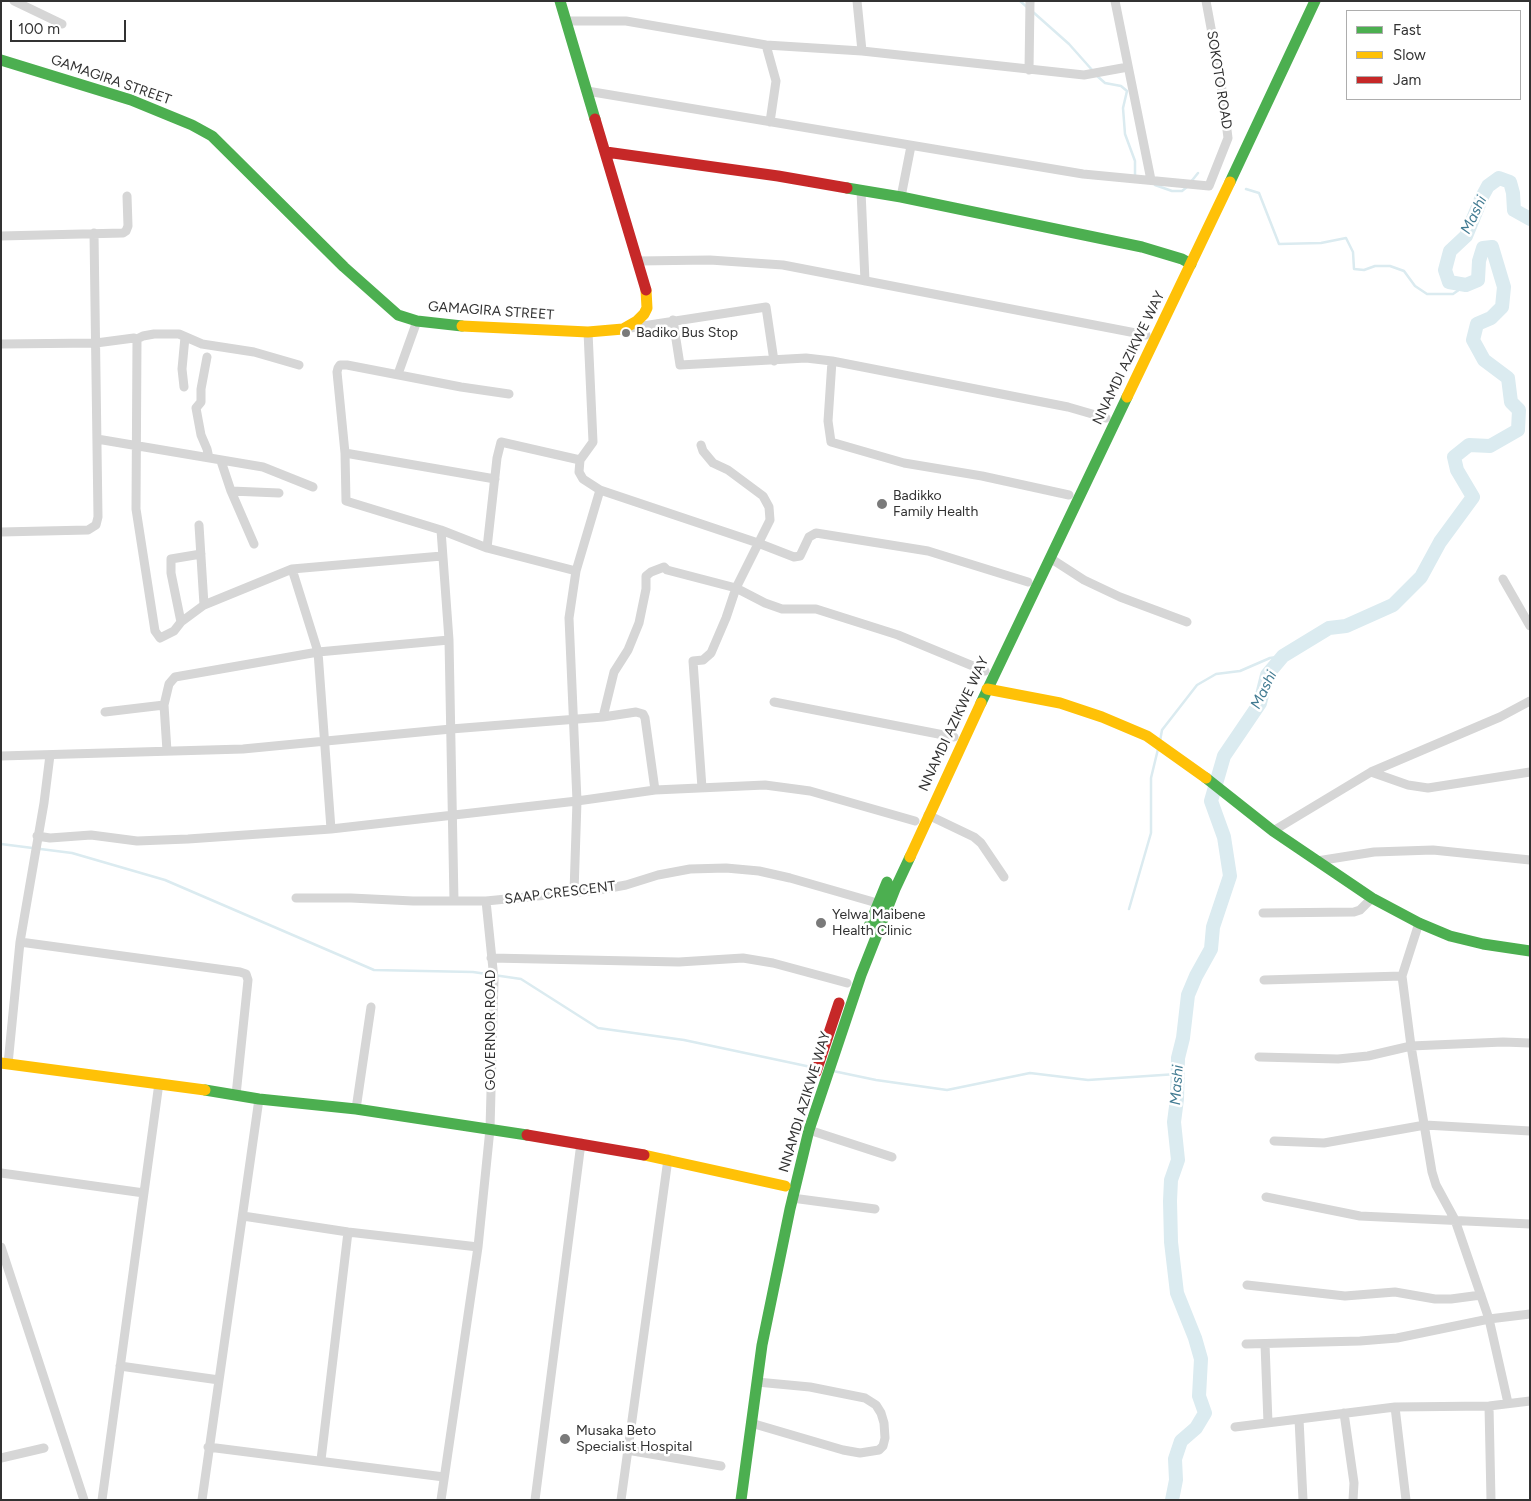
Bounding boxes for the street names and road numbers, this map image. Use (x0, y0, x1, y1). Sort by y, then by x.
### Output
street label: SOKOTO ROAD (1203, 30, 1235, 130)
street label: GAMAGIRA STREET (49, 51, 173, 109)
street label: NNAMDI AZIKWE WAY (1089, 288, 1169, 428)
street label: GAMAGIRA STREET (427, 298, 555, 324)
street label: NNAMDI AZIKWE WAY (915, 654, 993, 794)
street label: SAAP CRESCENT (503, 878, 617, 908)
street label: GOVERNOR ROAD (483, 970, 499, 1090)
street label: NNAMDI AZIKWE WAY (776, 1029, 834, 1175)

